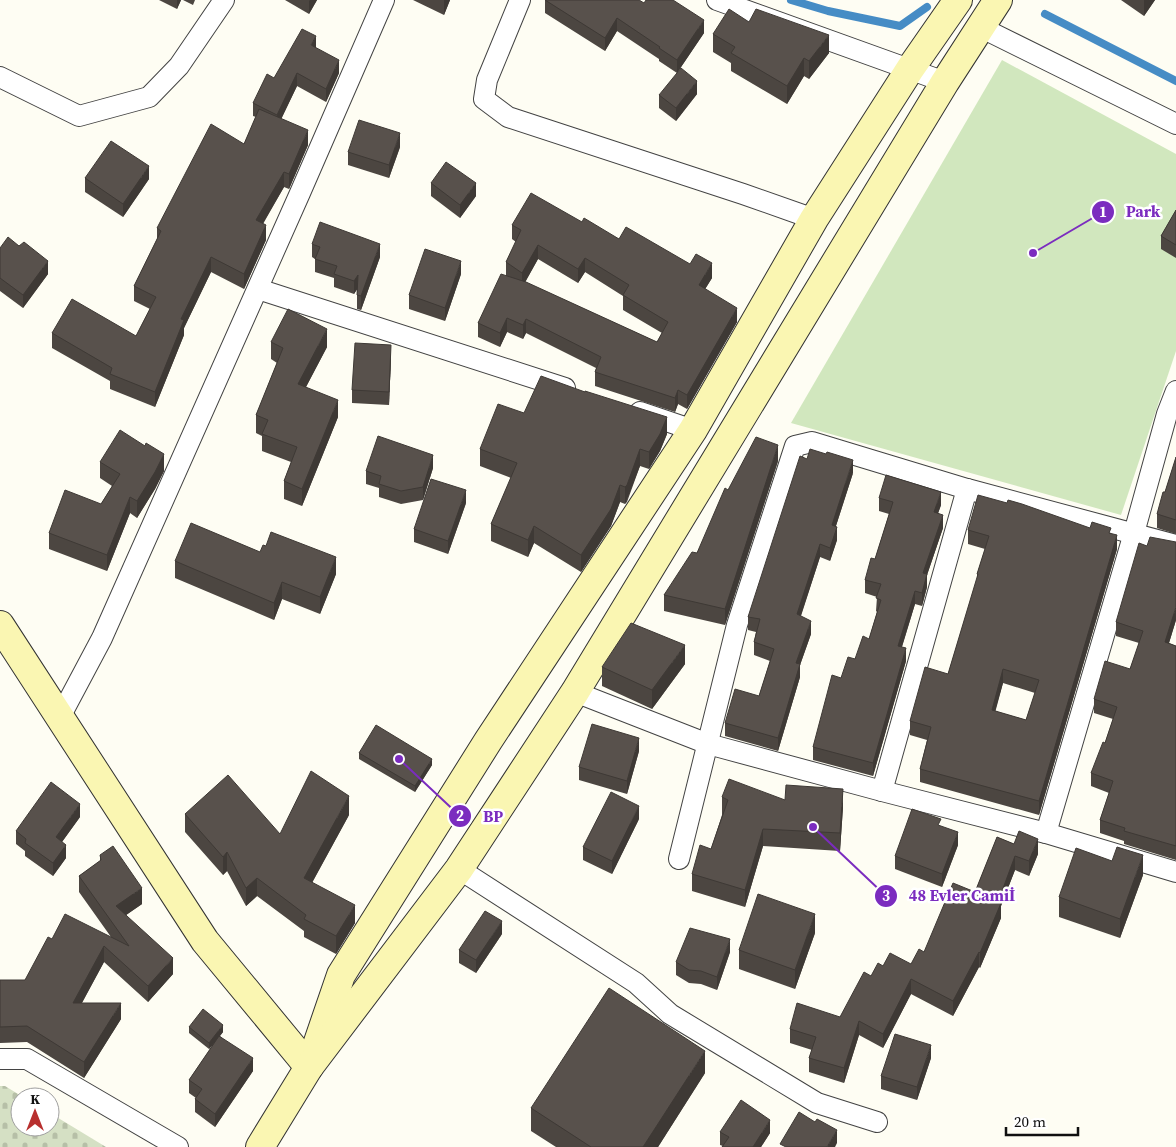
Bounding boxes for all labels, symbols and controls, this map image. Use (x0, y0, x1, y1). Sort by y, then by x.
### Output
callout: Park (1090, 196, 1170, 227)
text: Park (1126, 200, 1161, 222)
text: 1 (1099, 201, 1107, 222)
callout: BP (448, 801, 513, 832)
text: 2 (456, 805, 464, 826)
text: BP (483, 805, 503, 827)
callout: 48 Evler Camiİ (874, 880, 1025, 911)
text: 48 Evler Camiİ (909, 884, 1015, 906)
text: 3 (882, 885, 890, 906)
north arrow (10, 1087, 60, 1137)
text: K (30, 1089, 40, 1109)
scale bar (1006, 1104, 1078, 1136)
text: 20 m (1014, 1111, 1046, 1132)

